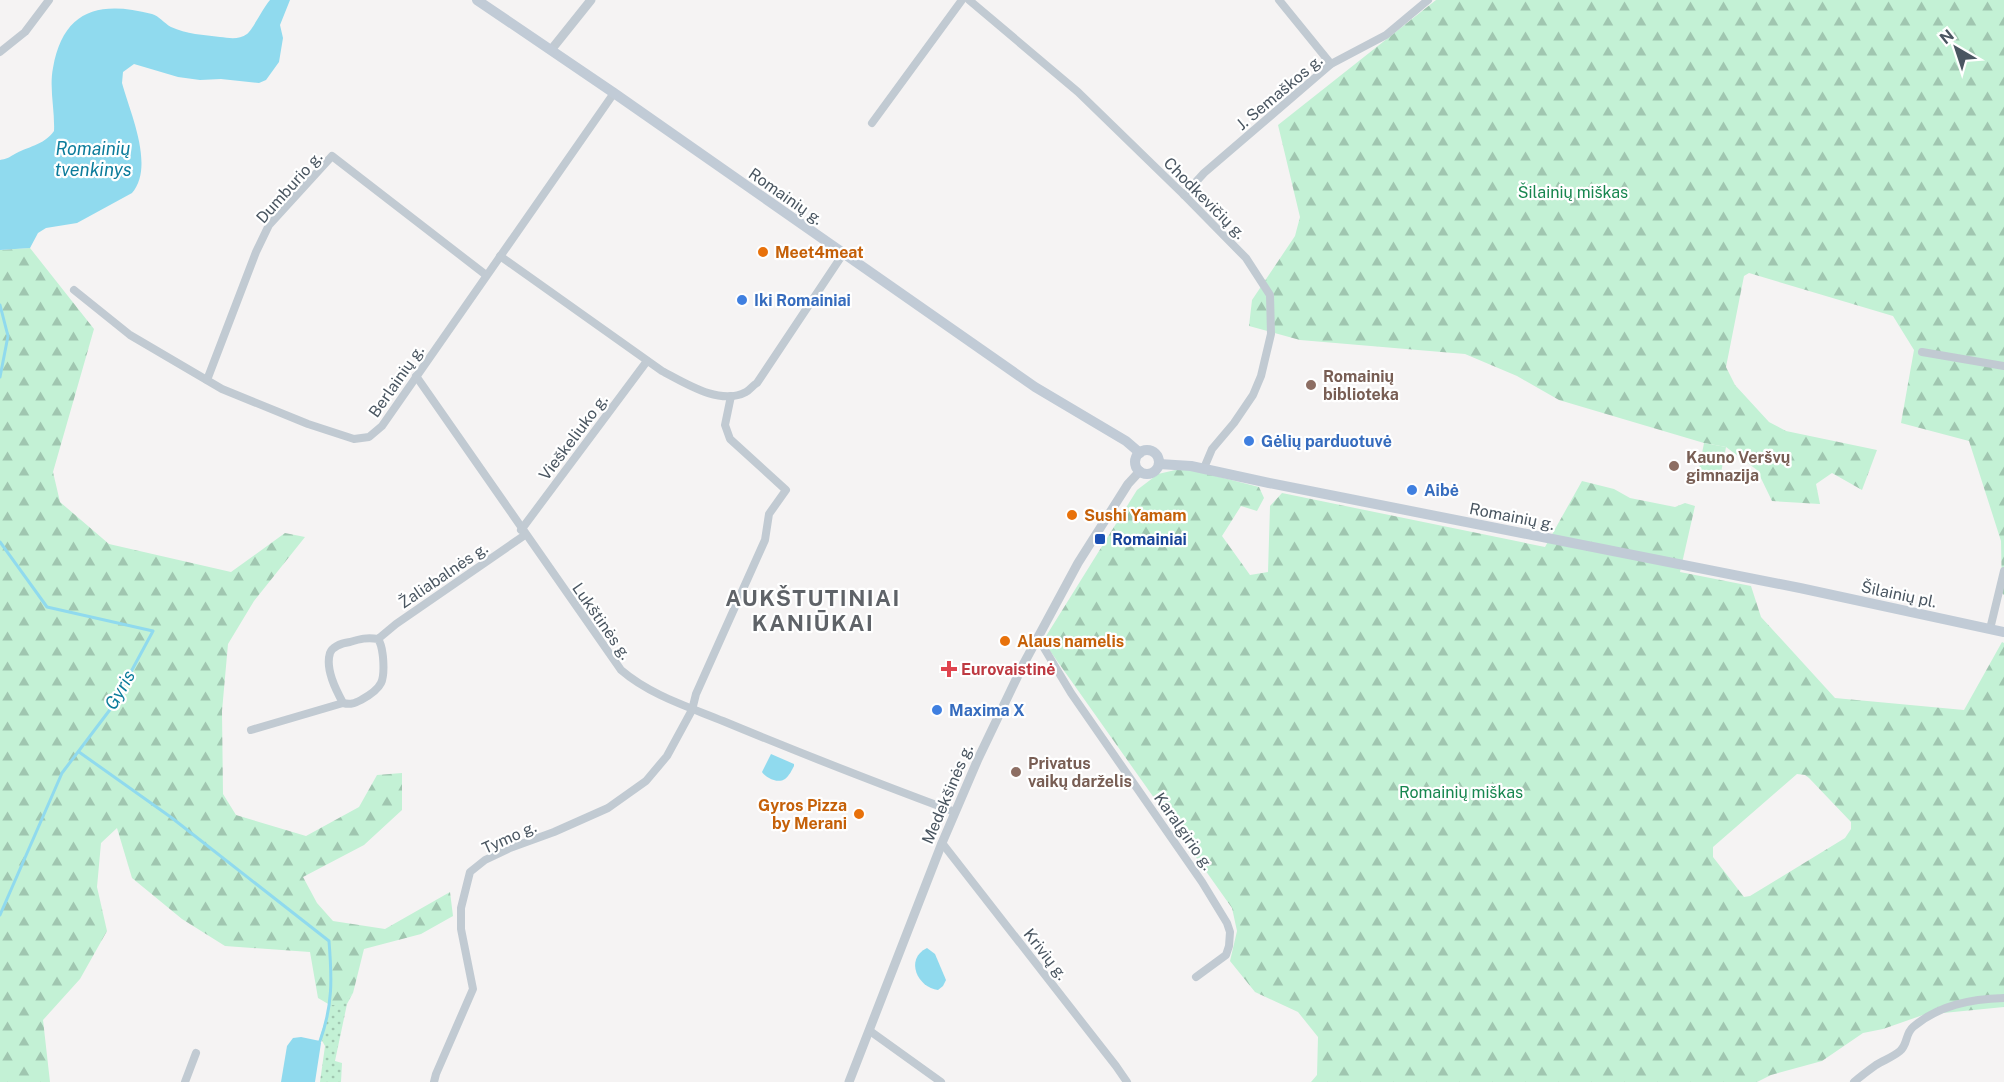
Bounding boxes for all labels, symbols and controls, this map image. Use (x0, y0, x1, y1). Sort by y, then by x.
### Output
north arrow (1926, 18, 1986, 78)
text: N (1936, 25, 1958, 48)
street label: J. Semaškos g. (1232, 51, 1326, 134)
water label: Romainių tvenkinys (55, 138, 132, 180)
street label: Dumburio g. (252, 148, 326, 227)
street label: Chodkevičių g. (1160, 153, 1250, 243)
street label: Romainių g. (745, 164, 826, 229)
park label: Šilainių miškas (1518, 182, 1628, 202)
place label: Meet4meat (775, 243, 864, 262)
marker: Meet4meat (756, 245, 770, 259)
place label: Iki Romainiai (754, 291, 851, 310)
marker: Iki Romainiai (735, 293, 749, 307)
street label: Berlainių g. (365, 342, 428, 421)
place label: Romainių biblioteka (1323, 367, 1399, 404)
marker: Romainių biblioteka (1304, 378, 1318, 392)
street label: Vieškeliuko g. (535, 391, 612, 484)
place label: Gėlių parduotuvė (1261, 432, 1392, 451)
marker: Gėlių parduotuvė (1242, 434, 1256, 448)
place label: Kauno Veršvų gimnazija (1686, 448, 1790, 485)
marker: Kauno Veršvų gimnazija (1667, 459, 1681, 473)
place label: Aibė (1424, 481, 1459, 500)
marker: Aibė (1405, 483, 1419, 497)
street label: Romainių g. (1468, 499, 1556, 534)
place label: Sushi Yamam (1084, 506, 1187, 525)
marker: Sushi Yamam (1065, 508, 1079, 522)
place label: Romainiai (1112, 530, 1187, 549)
marker: Romainiai (1093, 532, 1107, 546)
street label: Žaliabalnės g. (395, 538, 491, 612)
street label: Šilainių pl. (1859, 576, 1939, 612)
street label: Lukštinės g. (568, 579, 635, 663)
district label: AUKŠTUTINIAI KANIŪKAI (725, 585, 901, 636)
place label: Alaus namelis (1017, 632, 1124, 651)
marker: Alaus namelis (998, 634, 1012, 648)
place label: Eurovaistinė (961, 660, 1056, 679)
marker: Eurovaistinė (942, 662, 956, 676)
water label: Gyris (100, 666, 139, 713)
place label: Maxima X (949, 701, 1025, 720)
marker: Maxima X (930, 703, 944, 717)
street label: Medekšinės g. (918, 742, 977, 847)
place label: Privatus vaikų darželis (1028, 754, 1132, 791)
marker: Privatus vaikų darželis (1009, 765, 1023, 779)
park label: Romainių miškas (1399, 783, 1523, 802)
street label: Karalgirio g. (1150, 789, 1217, 874)
place label: Gyros Pizza by Merani (758, 796, 847, 833)
marker: Gyros Pizza by Merani (852, 807, 866, 821)
street label: Tymo g. (479, 817, 539, 858)
street label: Krivių g. (1020, 925, 1072, 984)

